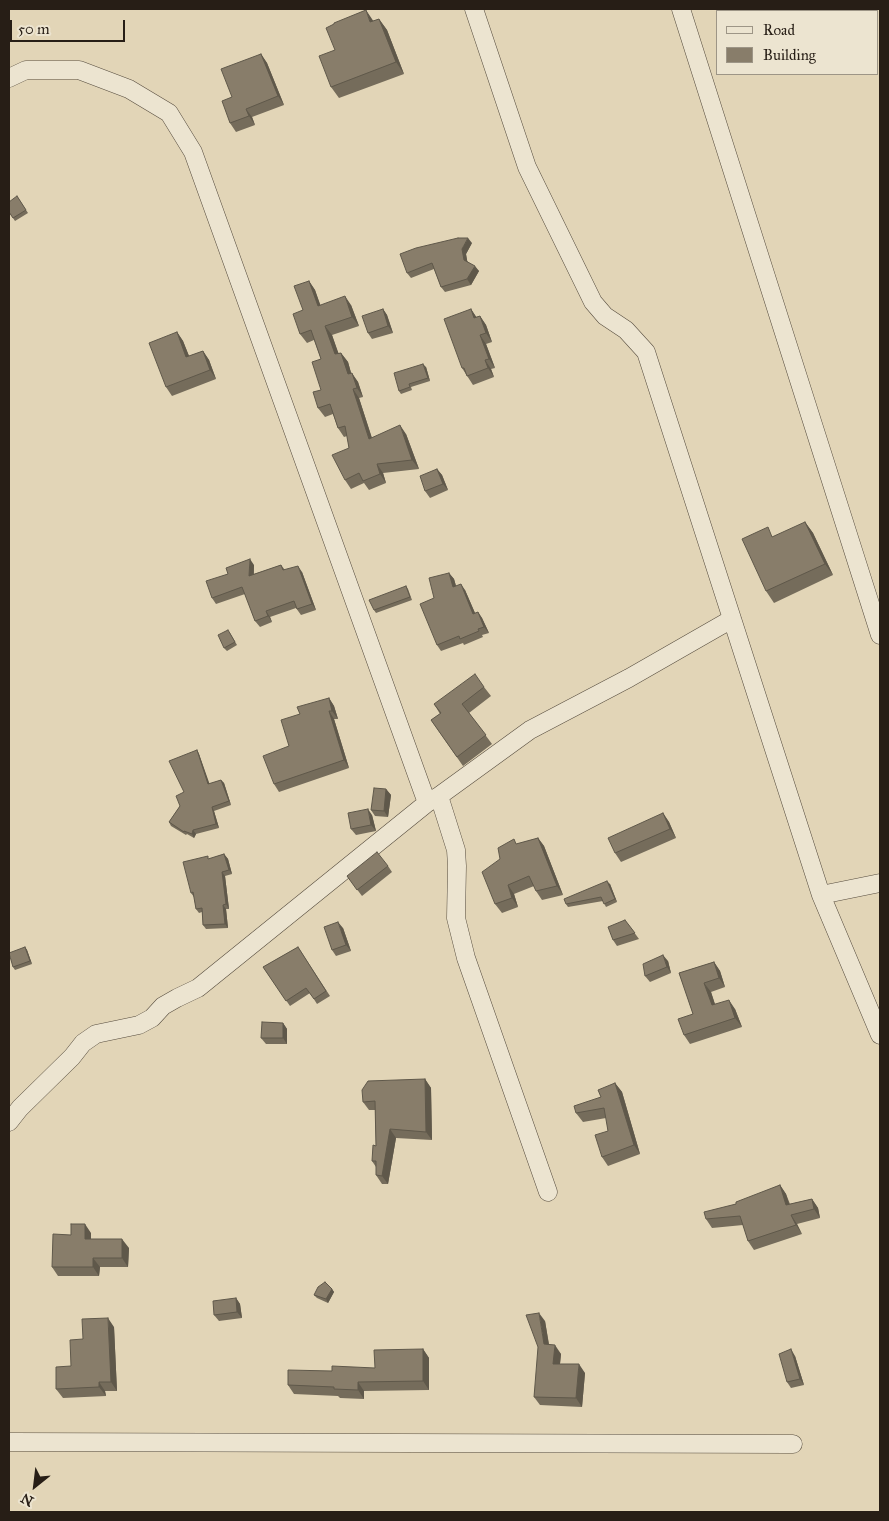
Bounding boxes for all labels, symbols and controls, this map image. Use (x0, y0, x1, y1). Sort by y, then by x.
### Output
scale bar (12, 10, 128, 42)
legend (716, 10, 879, 75)
text: 50 m (18, 20, 50, 38)
text: Road (763, 21, 795, 39)
text: Building (763, 46, 816, 64)
north arrow (10, 1461, 60, 1511)
text: N (18, 1489, 37, 1510)

